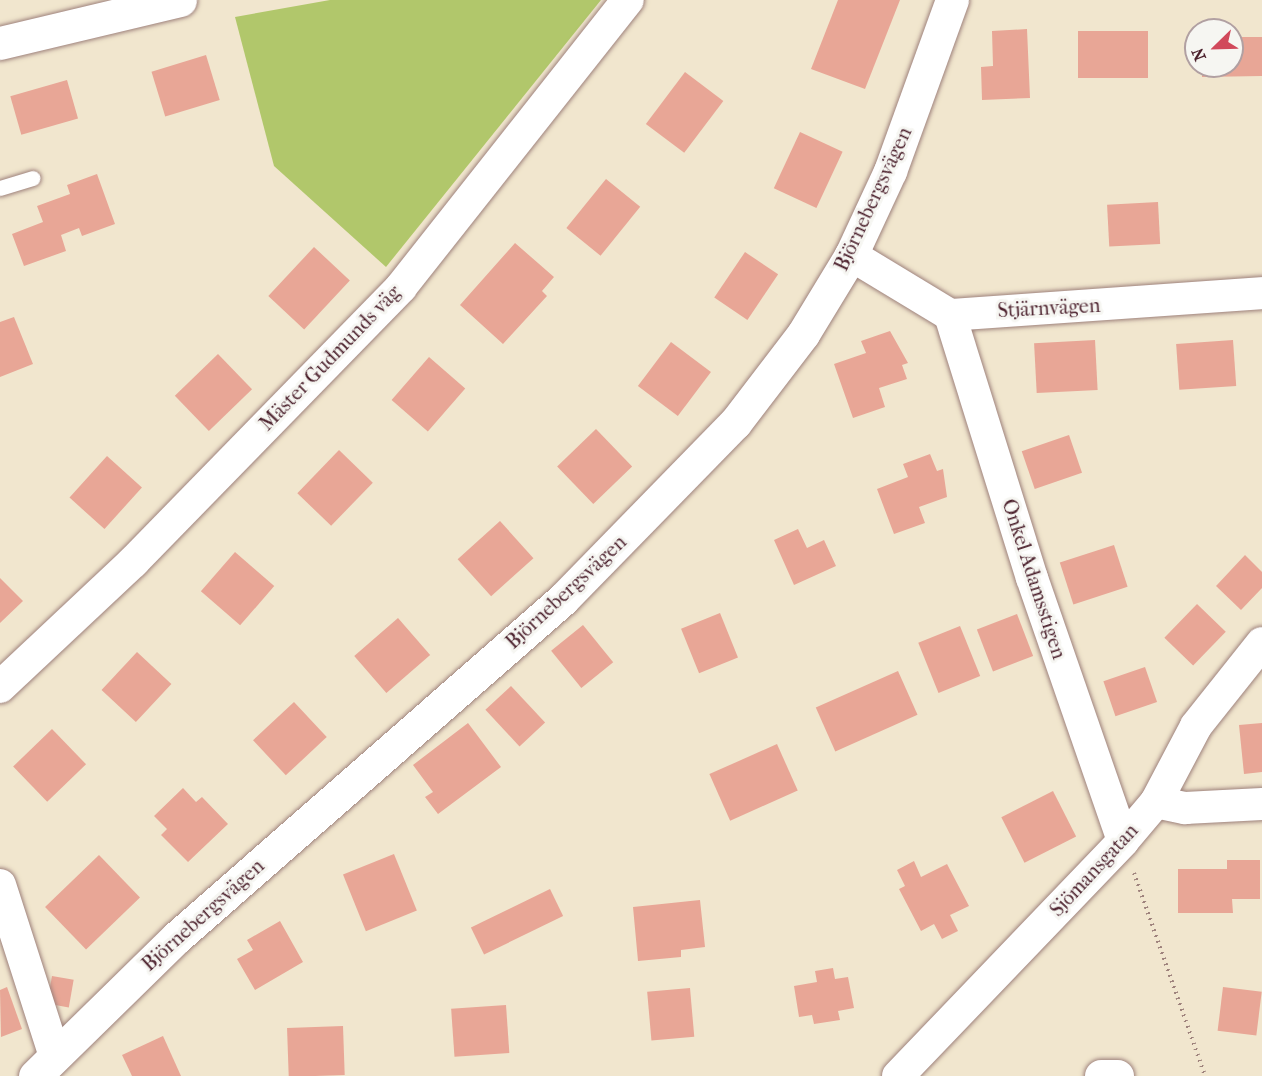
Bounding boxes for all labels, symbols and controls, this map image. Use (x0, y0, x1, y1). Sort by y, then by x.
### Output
north arrow (1184, 18, 1244, 78)
text: N (1188, 45, 1210, 64)
street label: Björnebergsvägen (829, 123, 917, 275)
street label: Mäster Gudmunds väg (254, 280, 406, 436)
street label: Stjärnvägen (997, 293, 1101, 323)
street label: Onkel Adamsstigen (997, 496, 1071, 662)
street label: Björnebergsvägen (501, 530, 631, 654)
street label: Sjömansgatan (1045, 819, 1143, 921)
street label: Björnebergsvägen (137, 854, 269, 976)

